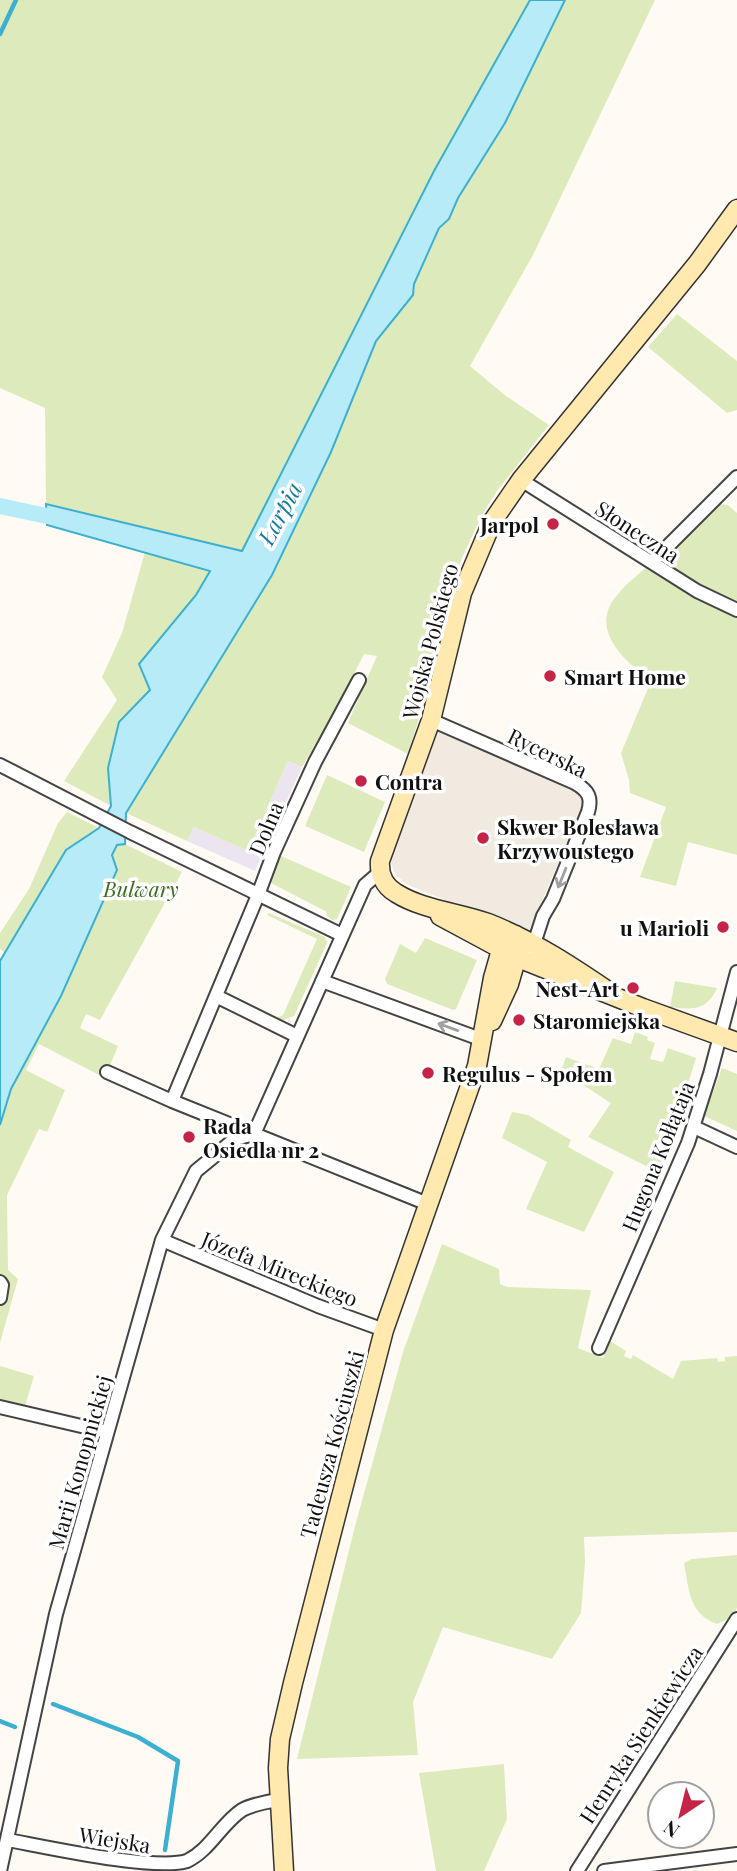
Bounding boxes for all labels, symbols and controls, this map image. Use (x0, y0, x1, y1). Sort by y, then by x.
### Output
water label: Łarpia (249, 476, 308, 551)
street label: Słoneczna (591, 493, 686, 569)
place label: Jarpol (479, 510, 539, 538)
marker: Jarpol (545, 516, 561, 532)
street label: Wojska Polskiego (394, 560, 463, 723)
place label: Smart Home (564, 662, 686, 690)
marker: Smart Home (542, 668, 558, 684)
street label: Rycerska (504, 721, 593, 783)
place label: Contra (375, 767, 443, 795)
marker: Contra (353, 773, 369, 789)
street label: Dolna (241, 796, 289, 859)
place label: Skwer Bolesława Krzywoustego (497, 812, 659, 864)
marker: Skwer Bolesława Krzywoustego (475, 830, 491, 846)
one-way arrow (554, 866, 567, 888)
park label: Bulwary (102, 874, 179, 902)
place label: u Marioli (620, 913, 709, 941)
marker: u Marioli (715, 919, 731, 935)
place label: Nest-Art (536, 974, 620, 1002)
marker: Nest-Art (625, 980, 641, 996)
place label: Staromiejska (533, 1006, 660, 1034)
marker: Staromiejska (511, 1012, 527, 1028)
one-way arrow (438, 1020, 460, 1032)
place label: Regulus - Społem (442, 1059, 613, 1087)
marker: Regulus - Społem (420, 1065, 436, 1081)
street label: Hugona Kołłątaja (614, 1076, 700, 1235)
place label: Rada Osiedla nr 2 (203, 1111, 319, 1163)
marker: Rada Osiedla nr 2 (181, 1129, 197, 1145)
street label: Józefa Mireckiego (197, 1224, 362, 1312)
street label: Tadeusza Kościuszki (292, 1347, 370, 1541)
street label: Marii Konopnickiej (41, 1372, 117, 1552)
street label: Henryka Sienkiewicza (572, 1639, 708, 1828)
north arrow (646, 1780, 716, 1850)
text: N (657, 1815, 684, 1844)
street label: Wiejska (76, 1819, 153, 1859)

